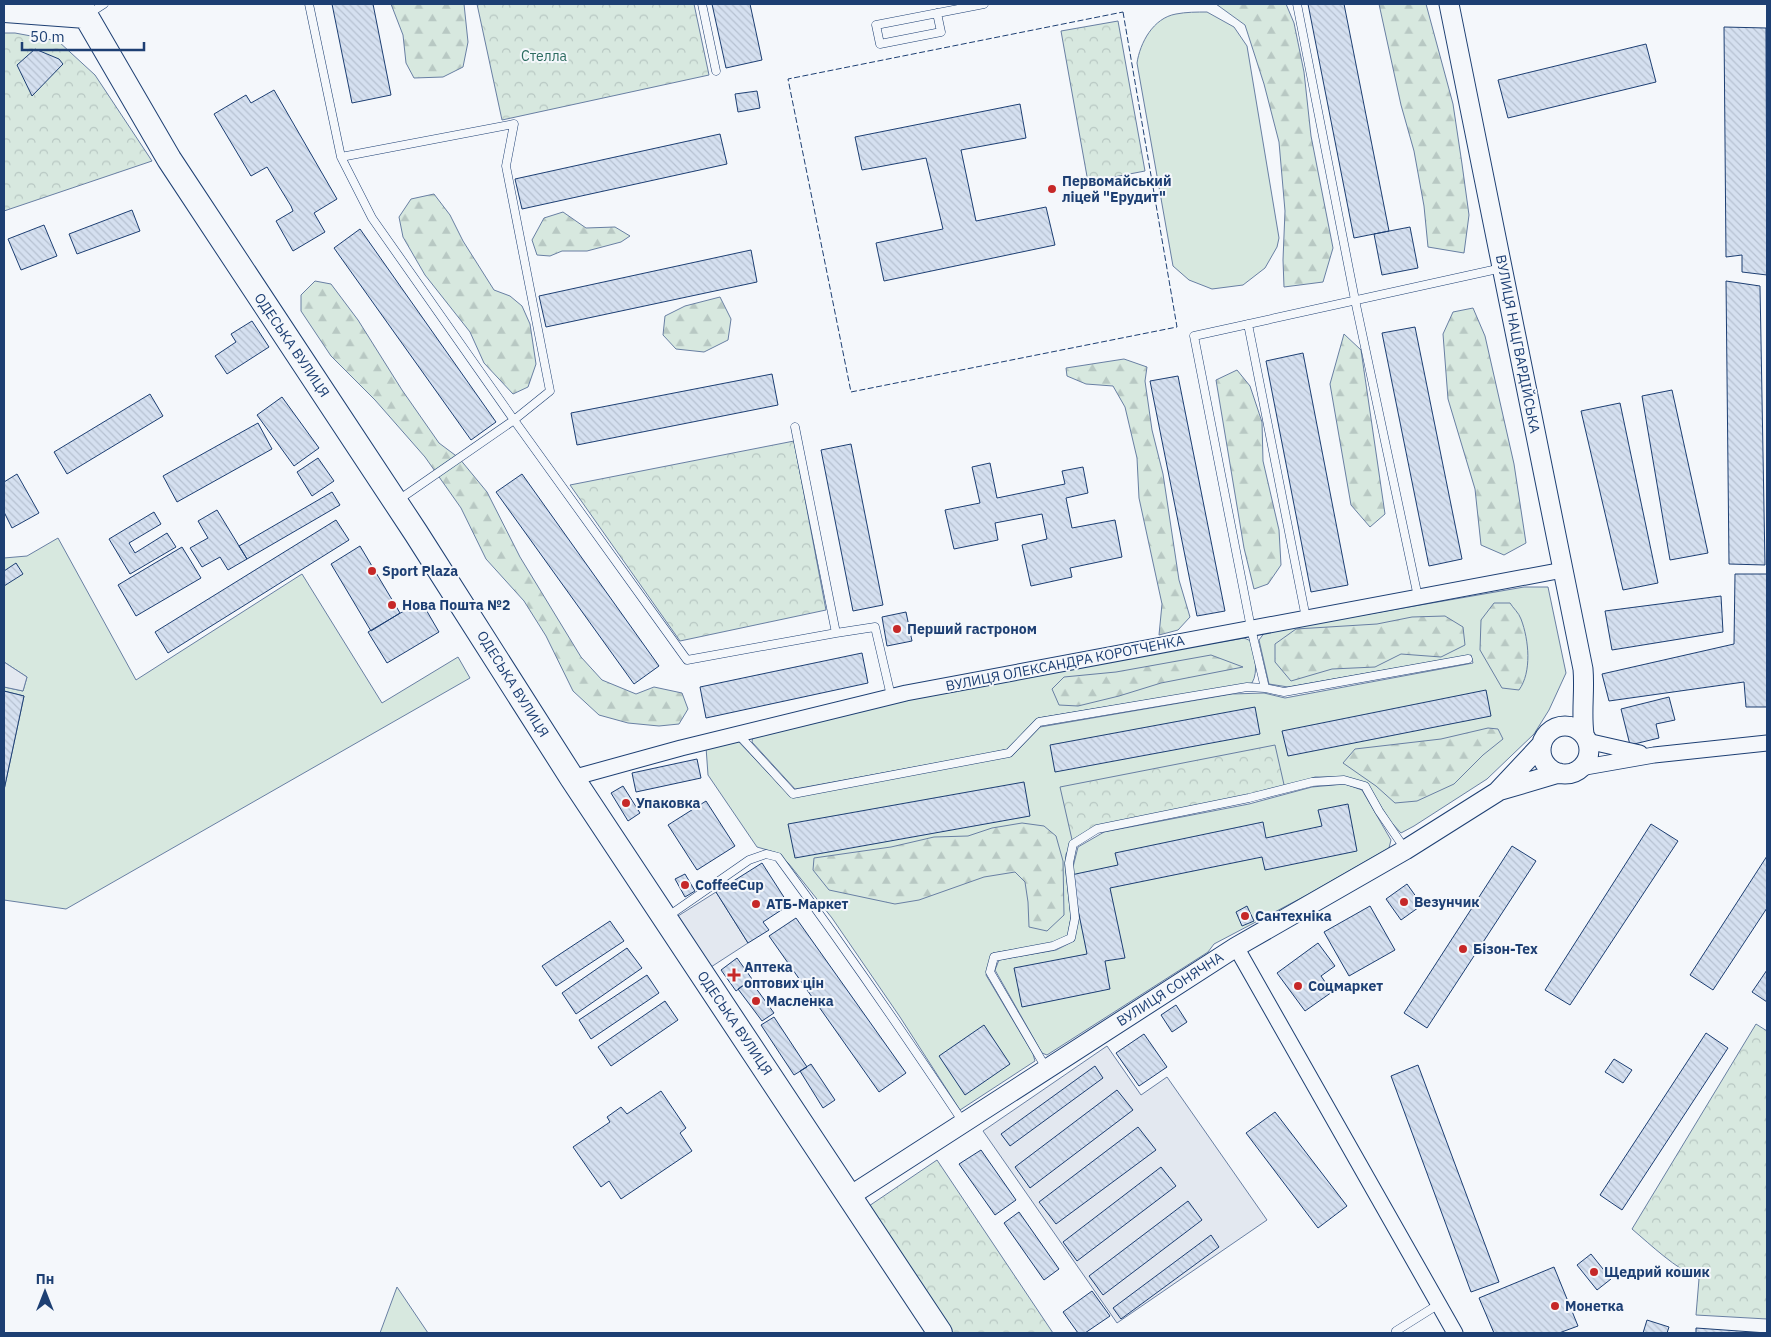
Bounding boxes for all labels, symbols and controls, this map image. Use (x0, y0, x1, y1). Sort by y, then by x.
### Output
scale bar (22, 20, 145, 52)
text: 50 m (30, 27, 65, 46)
park label: Стелла (521, 47, 568, 65)
place label: Первомайський ліцей "Ерудит" (1062, 172, 1171, 206)
marker: Первомайський ліцей "Ерудит" (1046, 183, 1058, 195)
street label: ВУЛИЦЯ НАЦГВАРДІЙСЬКА (1492, 253, 1545, 435)
street label: ОДЕСЬКА ВУЛИЦЯ (250, 289, 334, 401)
place label: Sport Plaza (382, 562, 458, 580)
marker: Sport Plaza (366, 565, 378, 577)
place label: Нова Пошта №2 (402, 596, 510, 614)
marker: Нова Пошта №2 (386, 599, 398, 611)
place label: Перший гастроном (907, 620, 1037, 638)
marker: Перший гастроном (891, 623, 903, 635)
street label: ОДЕСЬКА ВУЛИЦЯ (473, 627, 553, 741)
street label: ВУЛИЦЯ ОЛЕКСАНДРА КОРОТЧЕНКА (944, 631, 1186, 695)
place label: Упаковка (636, 794, 701, 812)
marker: Упаковка (620, 797, 632, 809)
place label: CoffeeCup (695, 876, 764, 894)
marker: CoffeeCup (679, 879, 691, 891)
place label: Везунчик (1414, 893, 1480, 911)
place label: АТБ-Маркет (766, 895, 849, 913)
marker: Везунчик (1398, 896, 1410, 908)
marker: АТБ-Маркет (750, 898, 762, 910)
place label: Сантехніка (1255, 907, 1332, 925)
marker: Сантехніка (1239, 910, 1251, 922)
place label: Бізон-Тех (1473, 940, 1538, 958)
marker: Бізон-Тех (1457, 943, 1469, 955)
street label: ВУЛИЦЯ СОНЯЧНА (1113, 948, 1227, 1030)
place label: Аптека оптових цін (744, 958, 824, 992)
street label: ОДЕСЬКА ВУЛИЦЯ (693, 967, 777, 1079)
marker: Аптека оптових цін (728, 969, 740, 981)
place label: Соцмаркет (1308, 977, 1383, 995)
marker: Соцмаркет (1292, 980, 1304, 992)
place label: Масленка (766, 992, 834, 1010)
marker: Масленка (750, 995, 762, 1007)
place label: Щедрий кошик (1604, 1263, 1710, 1281)
marker: Щедрий кошик (1588, 1266, 1600, 1278)
north arrow (20, 1267, 70, 1317)
text: Пн (36, 1270, 54, 1288)
place label: Монетка (1565, 1297, 1624, 1315)
marker: Монетка (1549, 1300, 1561, 1312)

